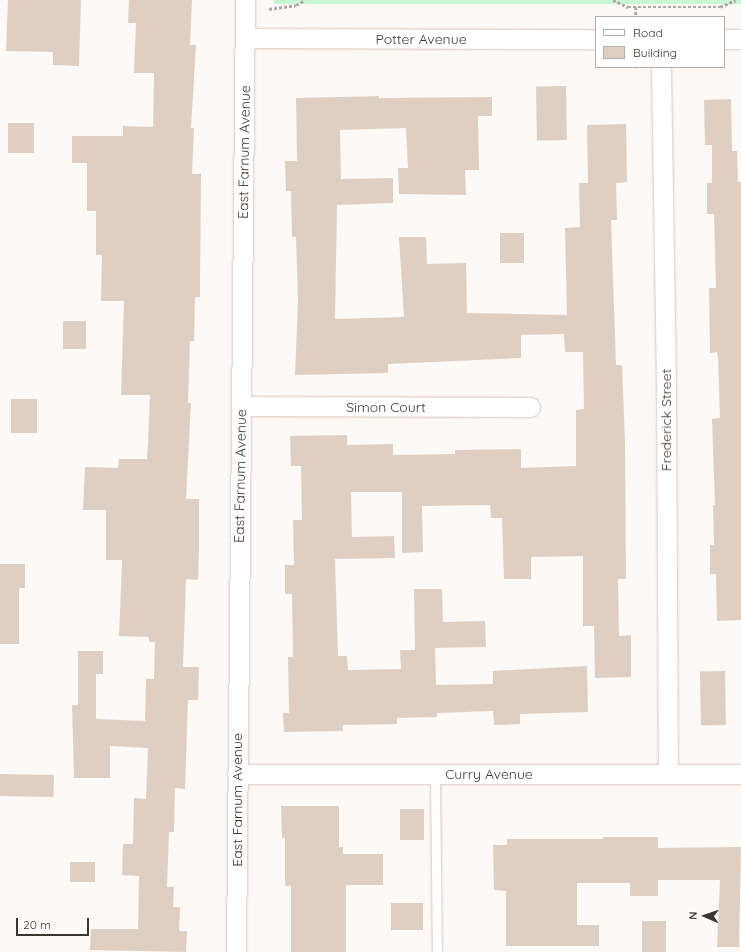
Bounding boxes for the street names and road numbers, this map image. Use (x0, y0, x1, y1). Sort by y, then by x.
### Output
street label: Potter Avenue (375, 31, 467, 47)
street label: East Farnum Avenue (234, 85, 254, 219)
street label: Frederick Street (658, 369, 674, 471)
street label: Simon Court (346, 399, 426, 415)
street label: East Farnum Avenue (230, 409, 250, 543)
street label: East Farnum Avenue (229, 733, 245, 867)
street label: Curry Avenue (445, 766, 533, 782)

